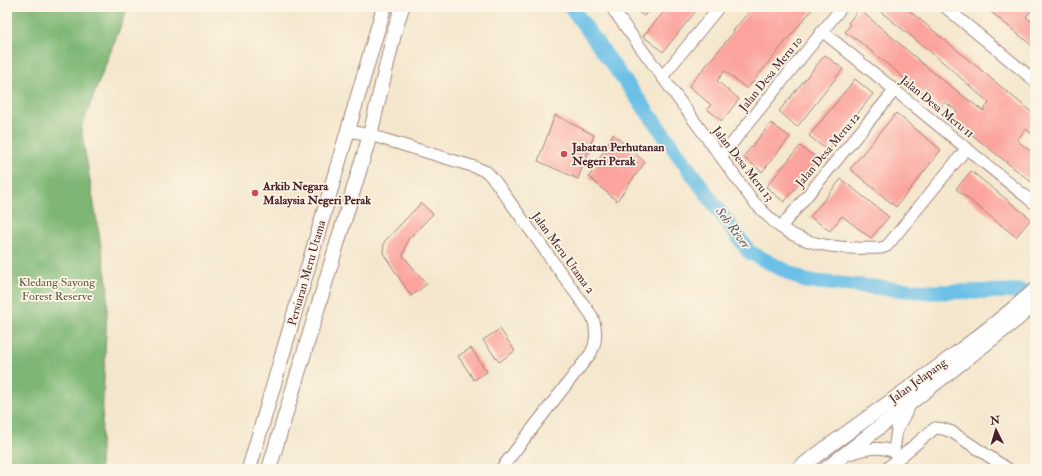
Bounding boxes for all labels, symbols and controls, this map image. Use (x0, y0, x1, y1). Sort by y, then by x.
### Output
street label: Jalan Desa Meru 10 (735, 33, 806, 115)
street label: Jalan Desa Meru 11 (896, 72, 977, 141)
street label: Jalan Desa Meru 12 (792, 110, 864, 191)
street label: Jalan Desa Meru 13 (708, 123, 777, 205)
place label: Jabatan Perhutanan Negeri Perak (571, 140, 665, 169)
marker: Jabatan Perhutanan Negeri Perak (559, 149, 569, 159)
place label: Arkib Negara Malaysia Negeri Perak (262, 179, 371, 208)
marker: Arkib Negara Malaysia Negeri Perak (250, 188, 260, 198)
water label: Seh River (712, 203, 755, 253)
street label: Jalan Meru Utama 2 (528, 208, 598, 297)
street label: Persiaran Meru Utama (285, 218, 330, 327)
park label: Kledang Sayong Forest Reserve (19, 275, 96, 304)
street label: Jalan Jelapang (886, 355, 950, 407)
north arrow (976, 410, 1016, 450)
text: N (989, 414, 1002, 428)

